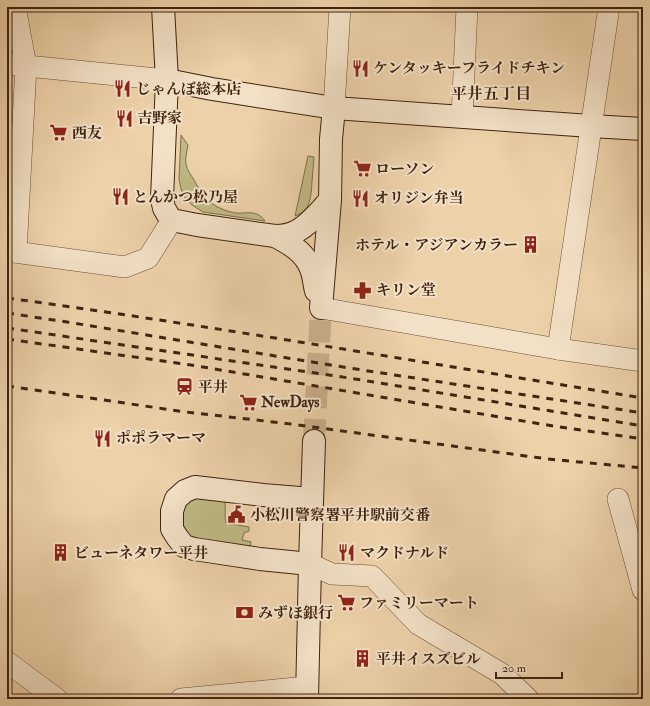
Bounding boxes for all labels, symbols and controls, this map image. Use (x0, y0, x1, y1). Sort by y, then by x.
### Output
restaurant icon: ケンタッキーフライドチキン (350, 58, 370, 78)
place label: ケンタッキーフライドチキン (373, 59, 565, 78)
restaurant icon: じゃんぼ総本店 (113, 79, 133, 99)
place label: じゃんぼ総本店 (136, 80, 241, 99)
district label: 平井五丁目 (451, 84, 531, 104)
restaurant icon: 吉野家 (114, 108, 134, 128)
place label: 吉野家 (137, 109, 182, 128)
supermarket icon: 西友 (49, 123, 69, 143)
place label: 西友 (72, 124, 102, 143)
supermarket icon: ローソン (352, 159, 372, 179)
place label: ローソン (375, 160, 434, 179)
restaurant icon: とんかつ松乃屋 (110, 187, 130, 207)
place label: とんかつ松乃屋 (133, 188, 238, 207)
restaurant icon: オリジン弁当 (351, 188, 371, 208)
place label: オリジン弁当 (374, 189, 464, 208)
building icon: ホテル・アジアンカラー (521, 235, 541, 255)
place label: ホテル・アジアンカラー (355, 236, 518, 255)
pharmacy icon: キリン堂 (353, 280, 373, 300)
place label: キリン堂 (376, 281, 436, 300)
station icon: 平井 (175, 377, 195, 397)
place label: 平井 (198, 378, 228, 397)
supermarket icon: NewDays (238, 392, 258, 412)
place label: NewDays (260, 393, 319, 413)
restaurant icon: ポポラマーマ (93, 428, 113, 448)
place label: ポポラマーマ (116, 429, 206, 448)
public building icon: 小松川警察署平井駅前交番 (227, 505, 247, 525)
place label: 小松川警察署平井駅前交番 (250, 506, 431, 525)
building icon: ビューネタワー平井 (51, 543, 71, 563)
restaurant icon: マクドナルド (337, 543, 357, 563)
place label: ビューネタワー平井 (74, 544, 208, 563)
place label: マクドナルド (360, 544, 449, 563)
supermarket icon: ファミリーマート (336, 593, 356, 613)
place label: ファミリーマート (359, 594, 479, 613)
bank icon: みずほ銀行 (235, 603, 255, 623)
place label: みずほ銀行 (258, 604, 333, 623)
building icon: 平井イスズビル (353, 649, 373, 669)
place label: 平井イスズビル (376, 650, 481, 669)
scale bar (496, 654, 562, 680)
text: 20 m (502, 661, 527, 676)

